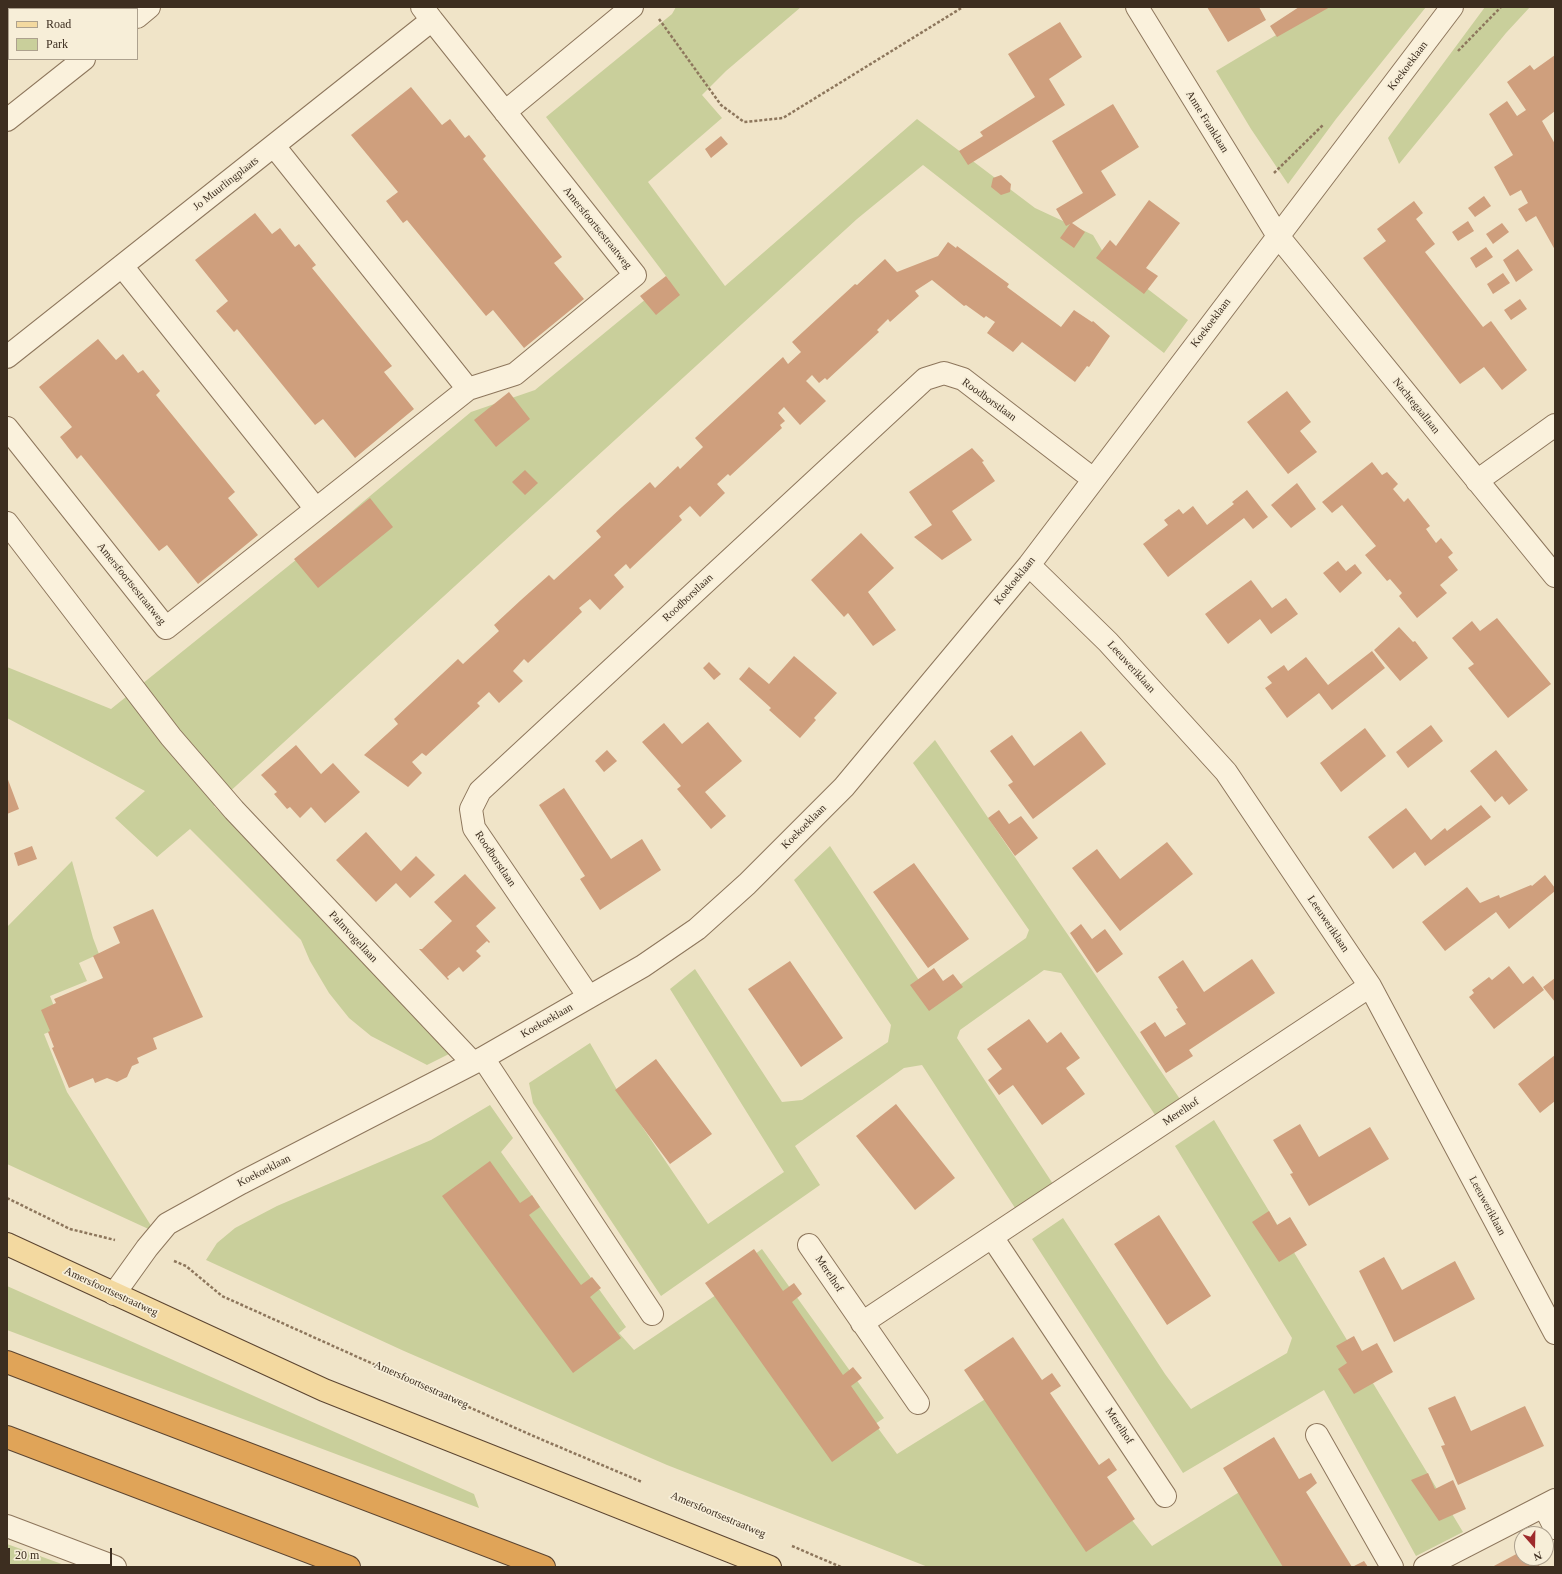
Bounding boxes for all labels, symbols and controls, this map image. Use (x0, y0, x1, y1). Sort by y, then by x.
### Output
legend (8, 8, 138, 60)
text: Road (46, 17, 71, 31)
text: Park (46, 37, 68, 51)
street label: Koekoeklaan (1385, 39, 1431, 93)
street label: Anne Franklaan (1183, 89, 1231, 155)
street label: Jo Muurlingplaats (191, 154, 261, 214)
street label: Amersfoortsestraatweg (560, 184, 634, 272)
street label: Koekoeklaan (1188, 296, 1234, 350)
street label: Roodborstlaan (959, 376, 1019, 424)
street label: Nachtegaallaan (1390, 376, 1442, 436)
street label: Amersfoortsestraatweg (94, 540, 168, 628)
street label: Koekoeklaan (992, 554, 1038, 608)
street label: Roodborstlaan (660, 571, 716, 625)
street label: Leeuweriklaan (1104, 638, 1158, 696)
street label: Koekoeklaan (779, 802, 829, 852)
street label: Roodborstlaan (472, 829, 518, 889)
street label: Leeuweriklaan (1304, 893, 1352, 955)
street label: Palmvogellaan (326, 909, 380, 965)
street label: Koekoeklaan (519, 1001, 575, 1041)
street label: Merelhof (1160, 1095, 1202, 1129)
street label: Koekoeklaan (235, 1152, 293, 1190)
street label: Leeuweriklaan (1466, 1174, 1508, 1238)
street label: Merelhof (812, 1253, 846, 1295)
street label: Amersfoortsestraatweg (62, 1264, 160, 1320)
street label: Amersfoortsestraatweg (372, 1358, 470, 1412)
street label: Merelhof (1102, 1405, 1136, 1447)
street label: Amersfoortsestraatweg (668, 1489, 768, 1541)
north arrow (1514, 1526, 1554, 1566)
scale bar (10, 1540, 114, 1566)
text: 20 m (15, 1548, 39, 1562)
text: N (1532, 1549, 1544, 1563)

